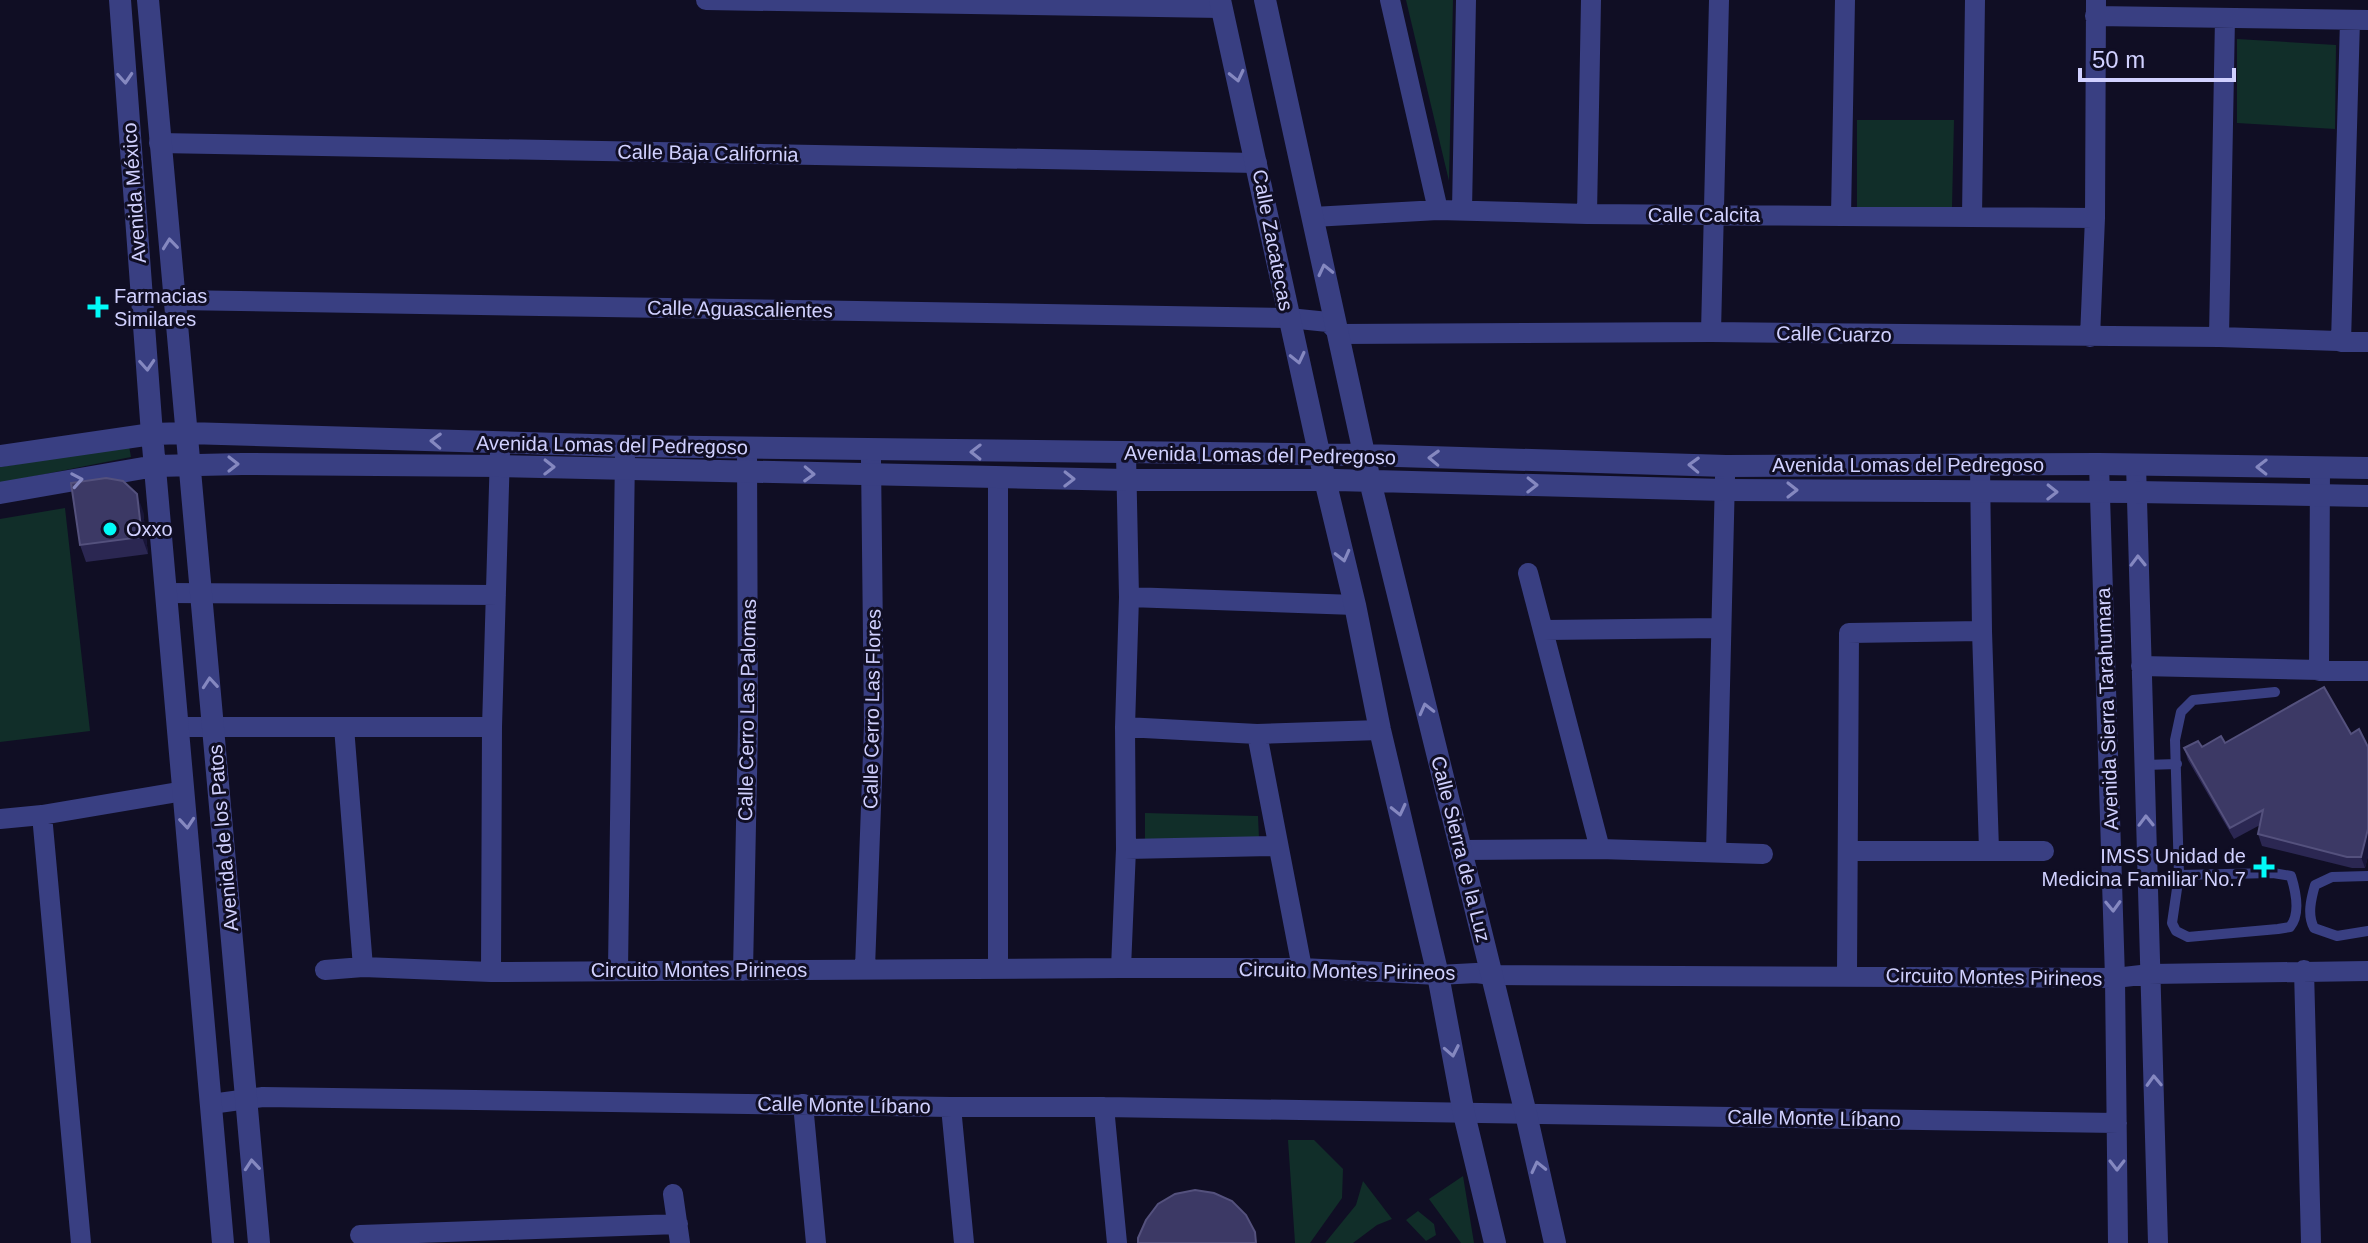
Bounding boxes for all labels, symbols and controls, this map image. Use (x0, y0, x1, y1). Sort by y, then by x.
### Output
scale bar (2080, 32, 2234, 82)
text: 50 m (2092, 46, 2145, 73)
one-way arrow (1228, 69, 1245, 82)
one-way arrow (116, 72, 133, 85)
street label: Avenida México (118, 122, 150, 264)
street label: Calle Baja California (617, 140, 800, 166)
street label: Calle Zacatecas (1249, 168, 1297, 312)
street label: Calle Calcita (1648, 204, 1761, 226)
one-way arrow (161, 237, 178, 250)
one-way arrow (1317, 263, 1334, 277)
place label: Farmacias Similares (114, 285, 207, 330)
street label: Calle Aguascalientes (647, 296, 833, 322)
marker: Farmacias Similares (89, 298, 107, 316)
street label: Calle Cuarzo (1776, 322, 1892, 346)
one-way arrow (1288, 350, 1305, 364)
one-way arrow (138, 359, 155, 372)
one-way arrow (429, 432, 442, 449)
street label: Avenida Lomas del Pedregoso (476, 432, 748, 458)
street label: Avenida Lomas del Pedregoso (1124, 442, 1396, 468)
one-way arrow (969, 444, 982, 461)
one-way arrow (1427, 449, 1440, 466)
street label: Avenida Lomas del Pedregoso (1772, 454, 2044, 476)
one-way arrow (227, 455, 240, 473)
one-way arrow (1687, 457, 1700, 474)
one-way arrow (543, 458, 556, 476)
one-way arrow (2255, 458, 2268, 476)
one-way arrow (803, 466, 816, 483)
one-way arrow (1063, 470, 1076, 488)
one-way arrow (70, 472, 84, 489)
one-way arrow (1526, 476, 1539, 494)
one-way arrow (1786, 481, 1799, 499)
one-way arrow (2046, 483, 2059, 501)
place label: Oxxo (126, 518, 173, 540)
marker: Oxxo (101, 520, 119, 538)
one-way arrow (1334, 548, 1351, 562)
one-way arrow (2130, 554, 2147, 567)
street label: Avenida Sierra Tarahumara (2092, 586, 2122, 831)
street label: Calle Cerro Las Palomas (734, 599, 760, 821)
street label: Calle Cerro Las Flores (859, 609, 885, 809)
one-way arrow (202, 676, 219, 689)
one-way arrow (1419, 703, 1436, 717)
street label: Avenida de los Patos (204, 744, 242, 932)
street label: Calle Sierra de la Luz (1427, 754, 1495, 944)
one-way arrow (1390, 802, 1407, 816)
one-way arrow (2138, 814, 2155, 827)
one-way arrow (178, 817, 195, 830)
place label: IMSS Unidad de Medicina Familiar No.7 (2041, 845, 2246, 890)
marker: IMSS Unidad de Medicina Familiar No.7 (2253, 856, 2275, 878)
one-way arrow (2104, 900, 2121, 913)
street label: Circuito Montes Pirineos (1238, 958, 1456, 984)
street label: Circuito Montes Pirineos (591, 959, 807, 981)
street label: Circuito Montes Pirineos (1885, 964, 2103, 990)
one-way arrow (1443, 1045, 1460, 1058)
one-way arrow (2145, 1074, 2162, 1087)
street label: Calle Monte Líbano (757, 1092, 931, 1118)
street label: Calle Monte Líbano (1727, 1105, 1901, 1131)
one-way arrow (243, 1158, 260, 1171)
one-way arrow (2108, 1159, 2126, 1172)
one-way arrow (1530, 1161, 1547, 1174)

